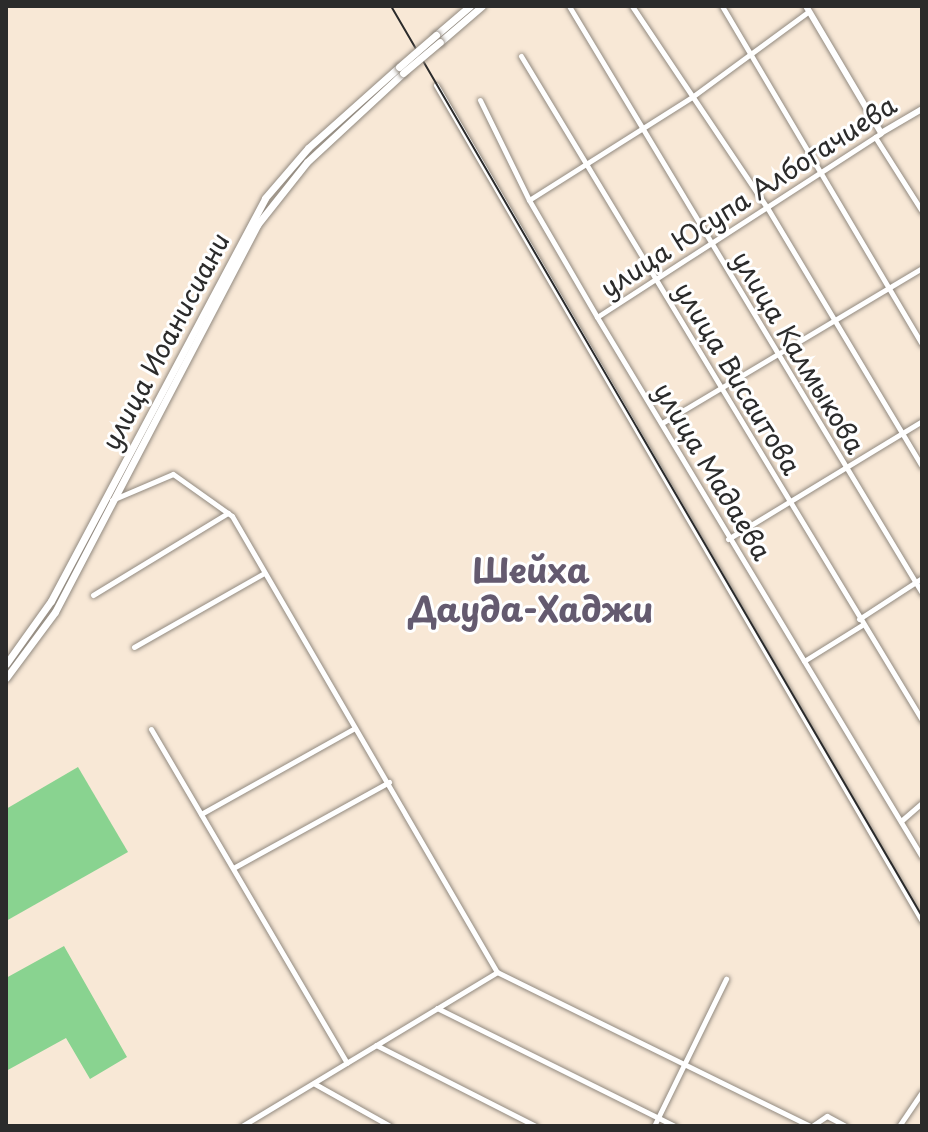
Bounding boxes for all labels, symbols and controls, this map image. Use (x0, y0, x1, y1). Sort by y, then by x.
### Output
street label: улица Юсупа Албогачиева (593, 88, 903, 304)
street label: улица Иоанисиани (94, 226, 236, 456)
street label: улица Калмыкова (726, 245, 872, 459)
street label: улица Висаитова (668, 276, 808, 480)
street label: улица Мадаева (647, 376, 779, 566)
district label: Шейха Дауда-Хаджи (409, 549, 653, 628)

